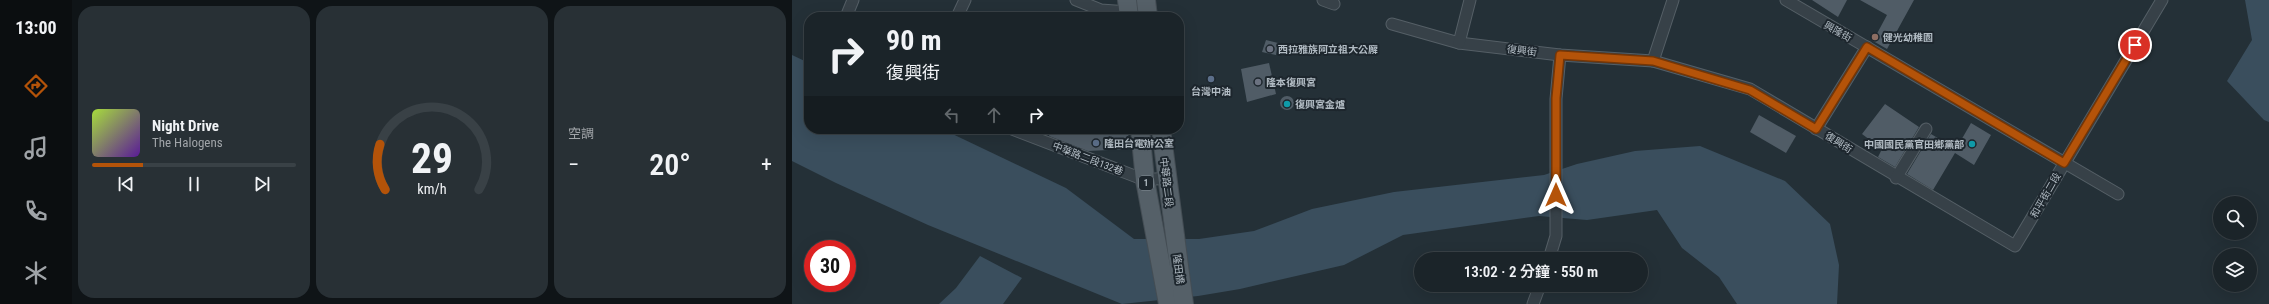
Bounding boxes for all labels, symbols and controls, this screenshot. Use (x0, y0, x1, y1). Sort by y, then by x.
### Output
text: 13:00 (15, 17, 57, 38)
street label: 興隆街 (1822, 19, 1854, 44)
text: 90 m (886, 24, 942, 57)
icon: right (820, 28, 872, 80)
pin (2118, 28, 2152, 62)
marker: 健光幼稚園 (1870, 32, 1880, 42)
place label: 健光幼稚園 (1883, 32, 1933, 43)
icon: arrive (2124, 34, 2146, 56)
street label: 復興街 (1506, 43, 1537, 58)
marker: 西拉雅族阿立祖大公廨 (1265, 44, 1275, 54)
place label: 西拉雅族阿立祖大公廨 (1278, 44, 1378, 55)
text: 復興街 (886, 62, 940, 83)
icon: directions (22, 72, 50, 100)
marker: 台灣中油 (1206, 74, 1216, 84)
marker: 隆本復興宮 (1253, 77, 1263, 87)
place label: 隆本復興宮 (1266, 77, 1316, 88)
place label: 台灣中油 (1191, 86, 1231, 97)
marker: 復興宮金爐 (1282, 99, 1292, 109)
place label: 復興宮金爐 (1295, 99, 1345, 110)
icon: left (941, 104, 963, 126)
icon: ahead (983, 104, 1005, 126)
icon: right (1025, 104, 1047, 126)
text: Night Drive (152, 117, 219, 135)
text: 空調 (568, 126, 594, 141)
street label: 復興街 (1823, 130, 1854, 155)
icon: music (22, 134, 50, 162)
text: 29 (411, 134, 453, 183)
text: The Halogens (152, 135, 223, 150)
marker: 隆田台電辦公室 (1091, 138, 1101, 148)
place label: 隆田台電辦公室 (1104, 138, 1174, 149)
place label: 中國國民黨官田鄉黨部 (1864, 139, 1964, 150)
marker: 中國國民黨官田鄉黨部 (1967, 139, 1977, 149)
street label: 中華路二段132巷 (1051, 140, 1125, 177)
text: 20° (649, 147, 691, 182)
text: − (568, 152, 579, 177)
text: + (761, 152, 772, 177)
street label: 中華路二段 (1158, 157, 1175, 208)
street label: 和平街二段 (2028, 171, 2063, 220)
icon: previous (115, 173, 137, 195)
icon: pause (183, 173, 205, 195)
icon: next (251, 173, 273, 195)
position arrow (1535, 174, 1577, 216)
road number: 1 (1139, 176, 1153, 190)
text: km/h (417, 181, 447, 197)
map controls (2213, 196, 2257, 292)
button: search (2213, 196, 2257, 240)
icon: phone (22, 197, 50, 225)
speed limit sign: 30 (804, 240, 856, 292)
button: layers (2213, 248, 2257, 292)
street label: 隆田橋 (1171, 253, 1186, 285)
icon: climate (22, 259, 50, 287)
text: 13:02 · 2 分鐘 · 550 m (1464, 263, 1598, 281)

